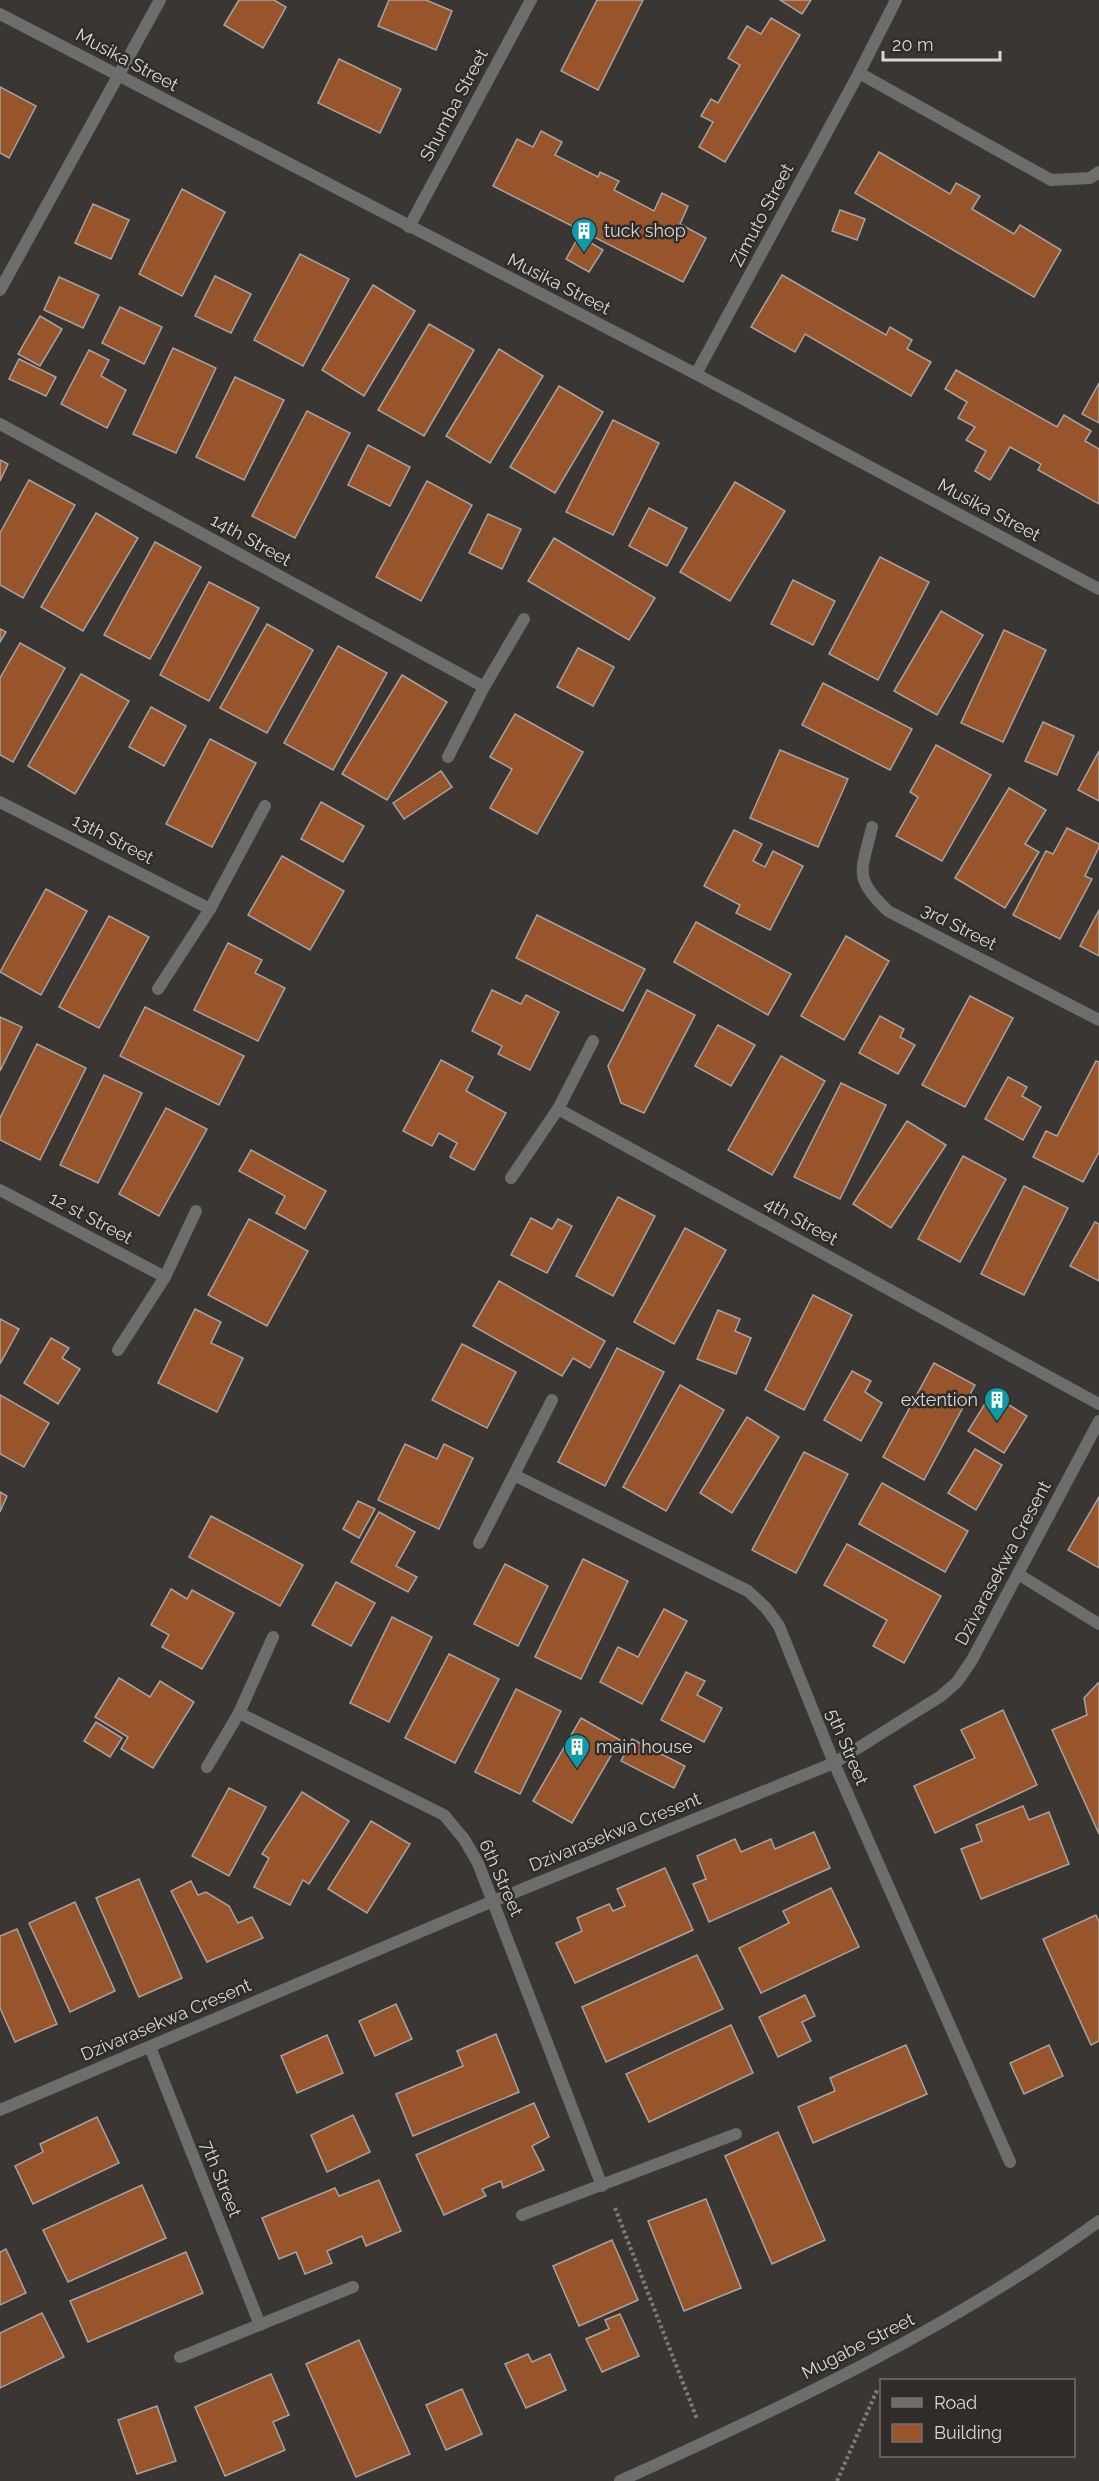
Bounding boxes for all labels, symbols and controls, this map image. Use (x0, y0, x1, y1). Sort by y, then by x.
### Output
street label: Musika Street (72, 24, 182, 95)
scale bar (883, 24, 1000, 62)
text: 20 m (892, 34, 934, 55)
street label: Shumba Street (415, 45, 492, 164)
street label: Zimuto Street (726, 160, 797, 270)
building icon: tuck shop (569, 216, 599, 254)
place label: tuck shop (604, 220, 686, 241)
street label: Musika Street (504, 249, 614, 319)
street label: Musika Street (934, 474, 1044, 545)
street label: 14th Street (207, 509, 295, 570)
street label: 13th Street (69, 809, 157, 868)
street label: 3rd Street (918, 899, 1000, 954)
street label: 12 st Street (46, 1187, 136, 1248)
street label: 4th Street (761, 1192, 842, 1249)
building icon: extention (982, 1385, 1012, 1423)
place label: extention (901, 1389, 978, 1410)
street label: Dzivarasekwa Cresent (950, 1477, 1055, 1649)
street label: 5th Street (822, 1706, 873, 1788)
building icon: main house (562, 1732, 592, 1770)
place label: main house (596, 1736, 693, 1757)
street label: Dzivarasekwa Cresent (526, 1787, 704, 1876)
street label: 6th Street (475, 1836, 528, 1919)
street label: Dzivarasekwa Cresent (77, 1974, 254, 2065)
street label: 7th Street (197, 2137, 246, 2220)
street label: Mugabe Street (798, 2308, 918, 2383)
legend (880, 2379, 1075, 2457)
text: Road (934, 2392, 977, 2413)
text: Building (934, 2422, 1002, 2443)

